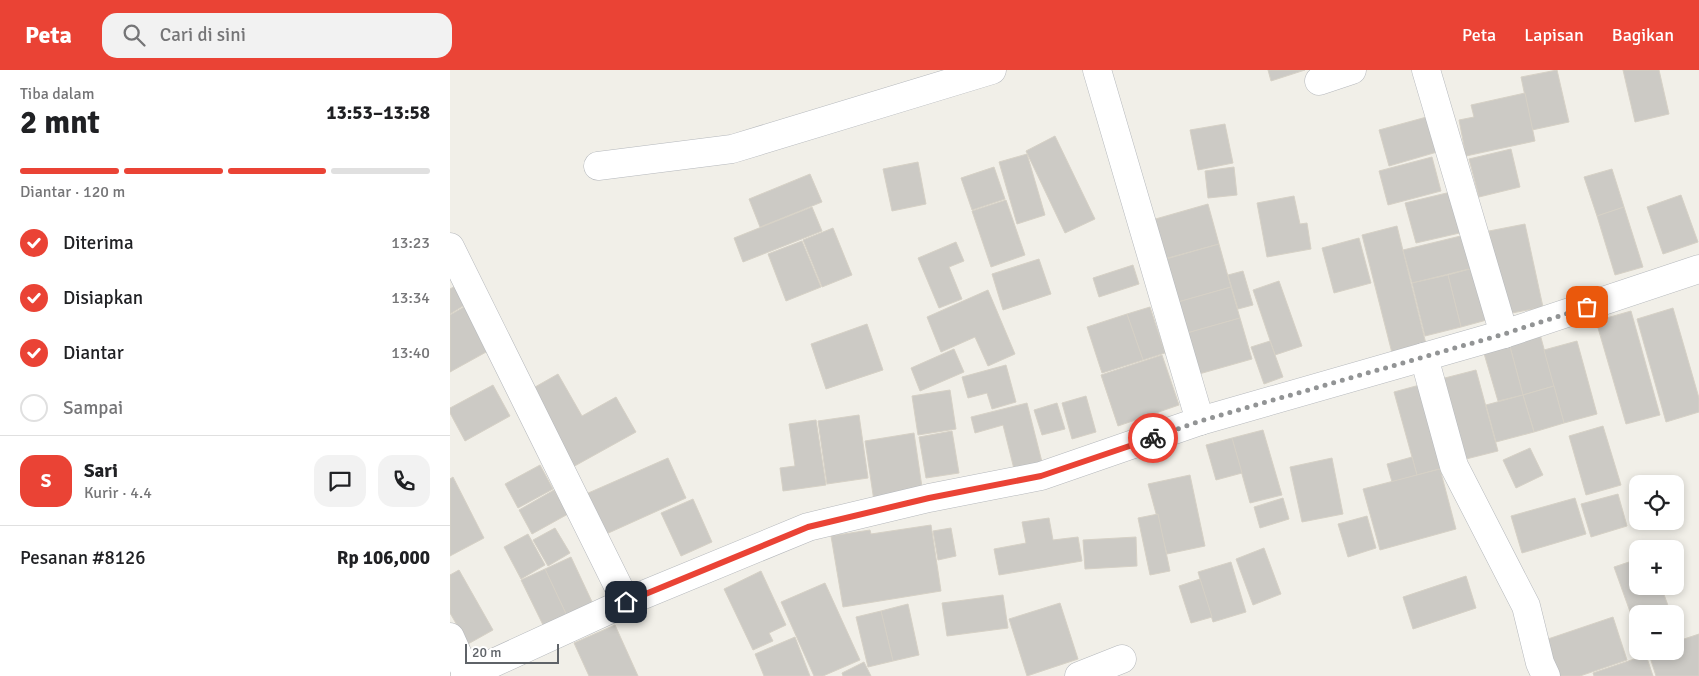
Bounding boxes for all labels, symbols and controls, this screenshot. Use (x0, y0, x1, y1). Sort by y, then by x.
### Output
search box (102, 13, 452, 58)
text: Peta (25, 20, 72, 50)
icon: search (120, 21, 148, 49)
text: Cari di sini (160, 23, 246, 47)
text: Peta (1462, 24, 1496, 46)
text: Lapisan (1524, 24, 1584, 46)
text: Bagikan (1612, 24, 1674, 46)
text: Tiba dalam (20, 84, 94, 104)
text: 13:53–13:58 (326, 101, 430, 125)
text: 2 mnt (20, 103, 100, 142)
text: Diantar · 120 m (20, 182, 125, 202)
icon: check (20, 229, 48, 257)
text: Diterima (63, 231, 134, 255)
text: 13:23 (391, 233, 430, 253)
icon: check (20, 284, 48, 312)
text: Disiapkan (63, 286, 143, 310)
pin (1566, 286, 1608, 328)
text: 13:34 (391, 288, 430, 308)
icon: bag (1573, 293, 1601, 321)
icon: check (20, 339, 48, 367)
text: Diantar (63, 341, 124, 365)
text: 13:40 (391, 343, 430, 363)
text: Sampai (63, 396, 123, 420)
courier (1128, 413, 1178, 463)
icon: bike (1139, 424, 1167, 452)
button: chat (314, 455, 366, 507)
button: phone (378, 455, 430, 507)
text: Sari (84, 459, 118, 483)
text: S (41, 469, 51, 493)
map controls (1629, 475, 1684, 660)
button: locate (1629, 475, 1684, 530)
text: Kurir · 4.4 (84, 483, 152, 503)
button: + (1629, 540, 1684, 595)
text: Pesanan #8126 (20, 546, 146, 570)
text: Rp 106,000 (337, 546, 430, 570)
pin (605, 581, 647, 623)
icon: home (612, 588, 640, 616)
button: − (1629, 605, 1684, 660)
scale bar (465, 641, 559, 664)
text: 20 m (472, 644, 501, 661)

